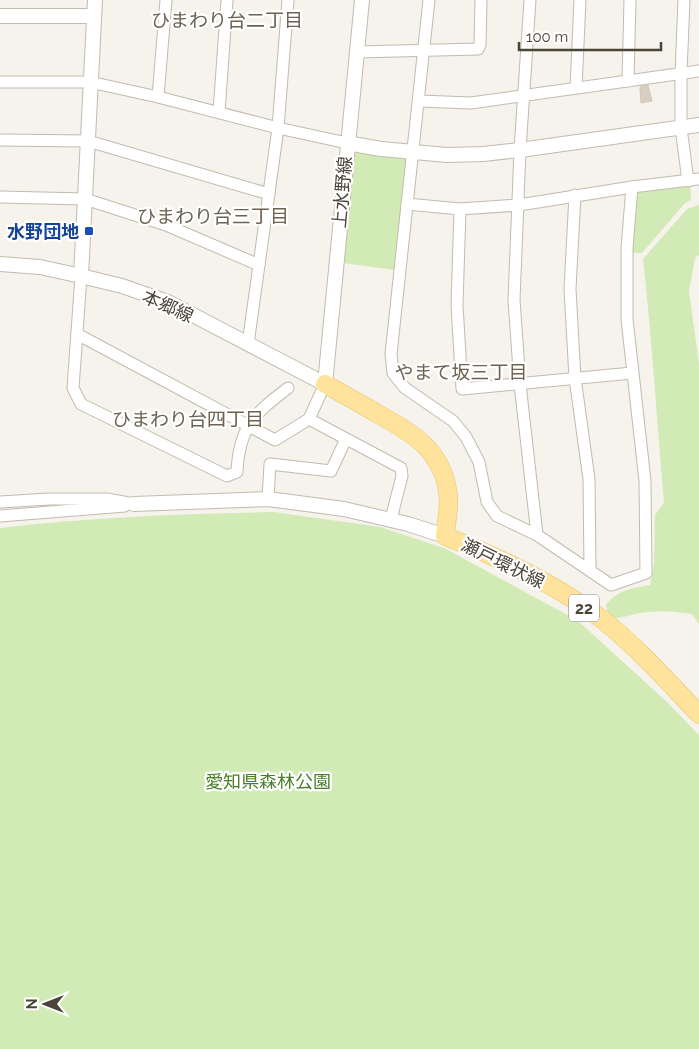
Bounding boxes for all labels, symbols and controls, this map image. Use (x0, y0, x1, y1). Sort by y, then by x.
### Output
district label: ひまわり台二丁目 (151, 9, 303, 31)
scale bar (519, 20, 662, 52)
text: 100 m (526, 28, 568, 46)
street label: 上水野線 (328, 155, 356, 229)
district label: ひまわり台三丁目 (137, 205, 289, 227)
place label: 水野団地 (7, 221, 79, 242)
marker: 水野団地 (83, 225, 95, 237)
street label: 本郷線 (139, 285, 197, 327)
district label: やまて坂三丁目 (394, 361, 528, 383)
district label: ひまわり台四丁目 (112, 408, 264, 430)
street label: 瀬戸環状線 (458, 534, 548, 592)
road number: 22 (569, 594, 599, 622)
park label: 愛知県森林公園 (205, 771, 331, 792)
north arrow (20, 979, 70, 1029)
text: N (24, 999, 40, 1009)

